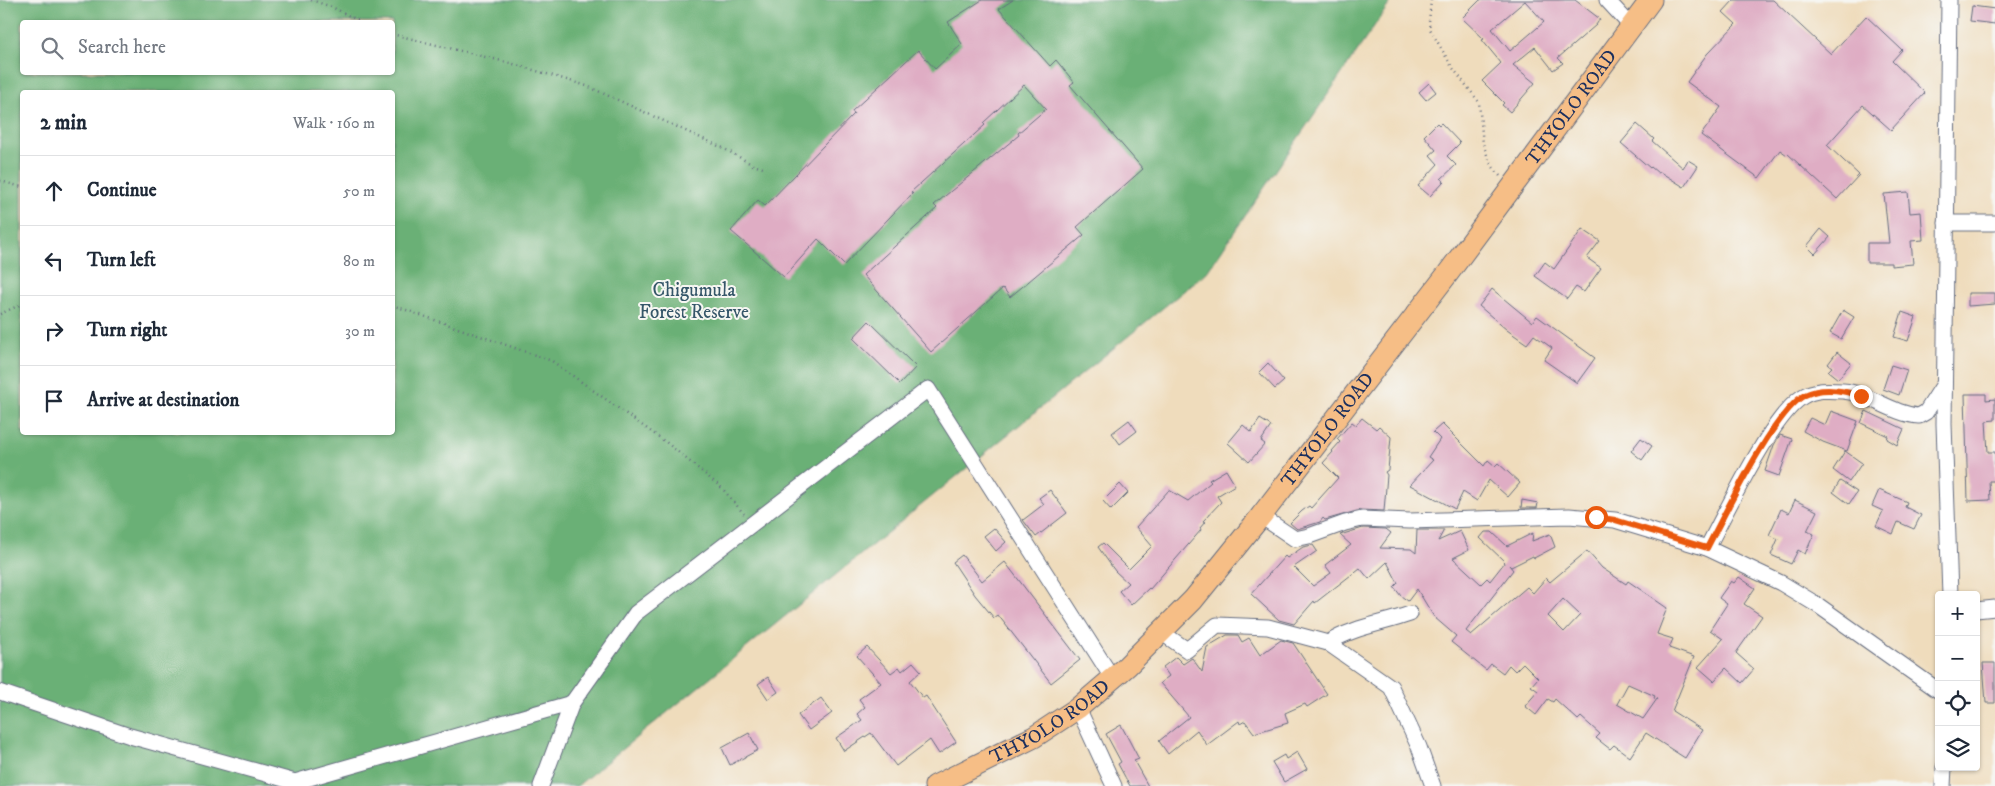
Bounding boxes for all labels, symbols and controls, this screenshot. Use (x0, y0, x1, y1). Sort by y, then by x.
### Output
search box (20, 20, 395, 75)
icon: search (38, 34, 66, 62)
text: Search here (78, 36, 166, 59)
street label: THYOLO ROAD (1521, 45, 1622, 170)
text: 2 min (40, 110, 87, 136)
text: Walk · 160 m (293, 113, 375, 133)
icon: ahead (40, 177, 68, 205)
text: Continue (87, 179, 157, 202)
text: 50 m (343, 181, 375, 201)
icon: left (40, 247, 68, 275)
text: Turn left (87, 249, 156, 272)
text: 80 m (343, 251, 375, 271)
park label: Chigumula Forest Reserve (639, 279, 749, 324)
icon: right (40, 317, 68, 345)
text: Turn right (87, 319, 167, 342)
text: 30 m (345, 321, 375, 341)
street label: THYOLO ROAD (1276, 368, 1379, 492)
route end (1850, 385, 1873, 408)
icon: arrive (40, 387, 68, 415)
text: Arrive at destination (87, 389, 239, 412)
route start (1585, 506, 1608, 529)
map controls (1935, 591, 1980, 771)
button: + (1935, 591, 1980, 636)
button: − (1935, 636, 1980, 681)
street label: THYOLO ROAD (986, 674, 1114, 768)
button: locate (1935, 681, 1980, 726)
button: layers (1935, 726, 1980, 771)

